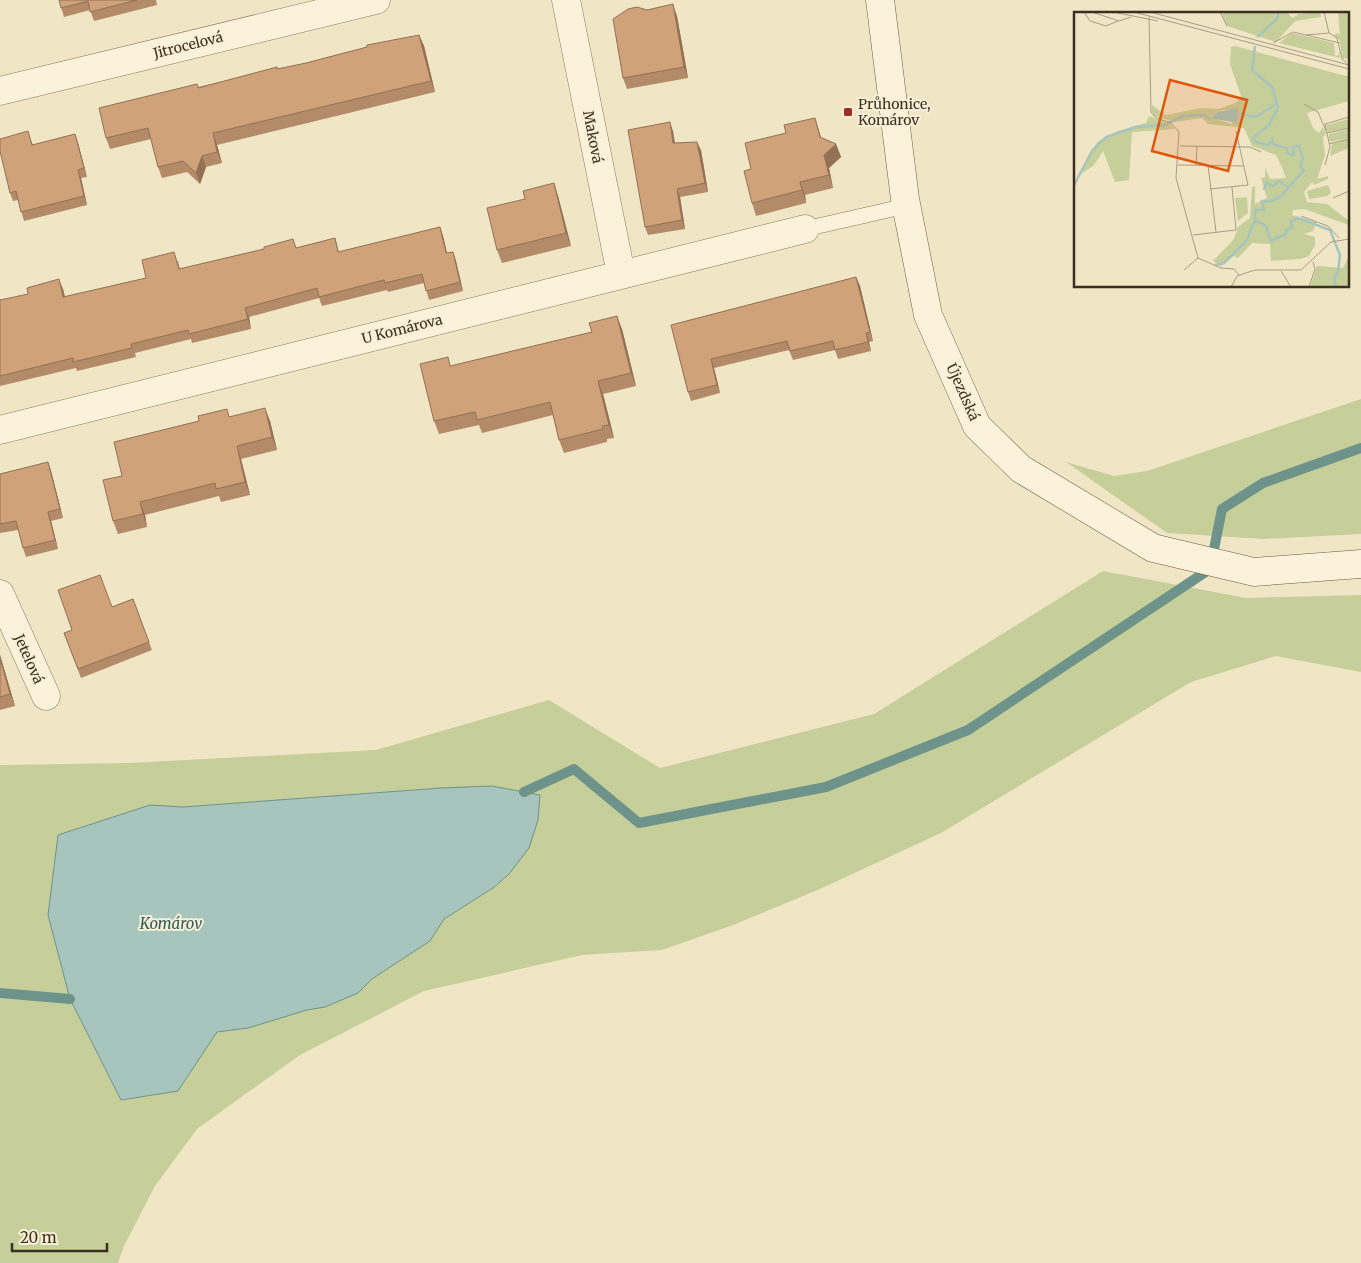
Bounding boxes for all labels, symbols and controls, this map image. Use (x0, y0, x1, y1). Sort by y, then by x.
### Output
inset map (1074, 12, 1348, 288)
street label: Jitrocelová (150, 28, 225, 63)
place label: Průhonice, Komárov (858, 95, 931, 129)
marker: Průhonice, Komárov (842, 106, 854, 118)
street label: Maková (579, 109, 607, 165)
street label: U Komárova (360, 310, 445, 348)
street label: Újezdská (942, 360, 984, 424)
street label: Jetelová (10, 630, 48, 687)
water label: Komárov (139, 914, 202, 933)
scale bar (12, 1220, 108, 1252)
text: 20 m (20, 1228, 57, 1247)

